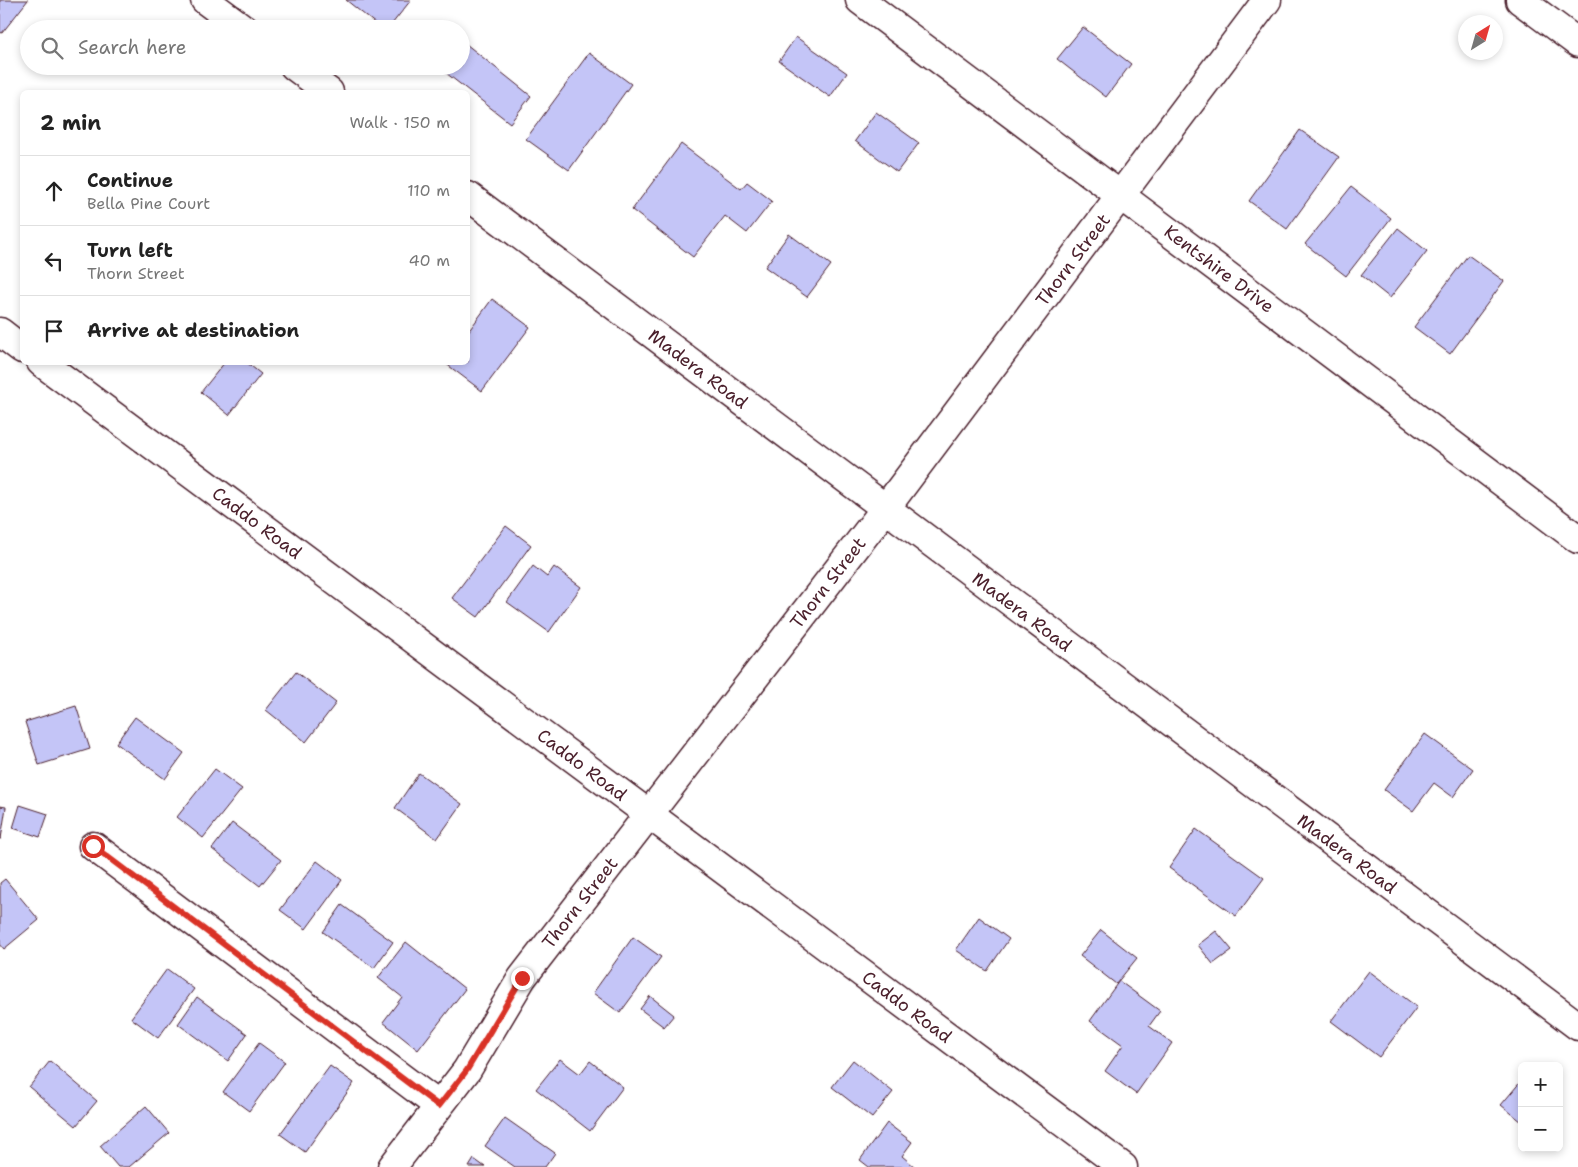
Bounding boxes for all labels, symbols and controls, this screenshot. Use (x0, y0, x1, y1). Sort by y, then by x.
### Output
north arrow (1458, 15, 1503, 60)
search box (20, 20, 470, 75)
icon: search (38, 34, 66, 62)
text: Search here (78, 35, 187, 60)
text: 2 min (40, 109, 101, 137)
text: Walk · 150 m (349, 112, 450, 133)
text: Continue (87, 168, 173, 193)
icon: ahead (40, 177, 68, 205)
text: 110 m (407, 180, 450, 201)
text: Bella Pine Court (87, 193, 210, 214)
street label: Thorn Street (1030, 209, 1116, 311)
street label: Kentshire Drive (1159, 220, 1279, 318)
text: Turn left (87, 238, 173, 263)
icon: left (40, 247, 68, 275)
text: 40 m (408, 250, 450, 271)
text: Thorn Street (87, 263, 185, 284)
icon: arrive (40, 317, 68, 345)
text: Arrive at destination (87, 318, 299, 343)
street label: Madera Road (643, 324, 753, 414)
street label: Caddo Road (207, 481, 307, 565)
street label: Thorn Street (785, 532, 871, 634)
street label: Madera Road (967, 567, 1077, 657)
street label: Caddo Road (532, 723, 632, 807)
street label: Madera Road (1292, 809, 1402, 899)
route start (82, 835, 105, 858)
street label: Thorn Street (537, 852, 623, 954)
street label: Caddo Road (857, 965, 957, 1049)
route end (511, 967, 534, 990)
map controls (1518, 1062, 1563, 1152)
button: + (1518, 1062, 1563, 1107)
button: − (1518, 1107, 1563, 1152)

